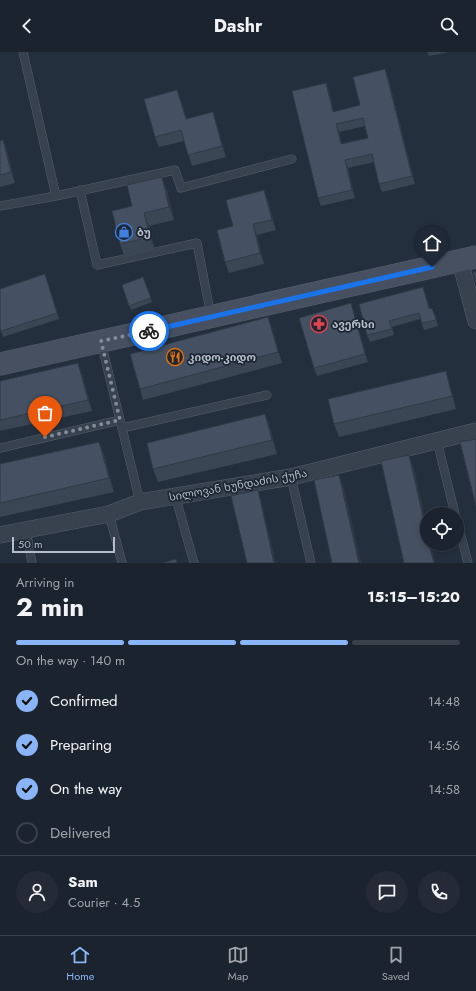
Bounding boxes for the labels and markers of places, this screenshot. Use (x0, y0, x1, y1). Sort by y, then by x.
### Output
shop icon: ბუ (114, 222, 134, 242)
place label: ბუ (137, 224, 151, 240)
pin (415, 226, 449, 267)
pharmacy icon: ავერსი (309, 314, 329, 334)
place label: ავერსი (332, 316, 375, 332)
restaurant icon: კიდო-კიდო (165, 347, 185, 367)
place label: კიდო-კიდო (188, 349, 256, 365)
pin (28, 396, 62, 437)

